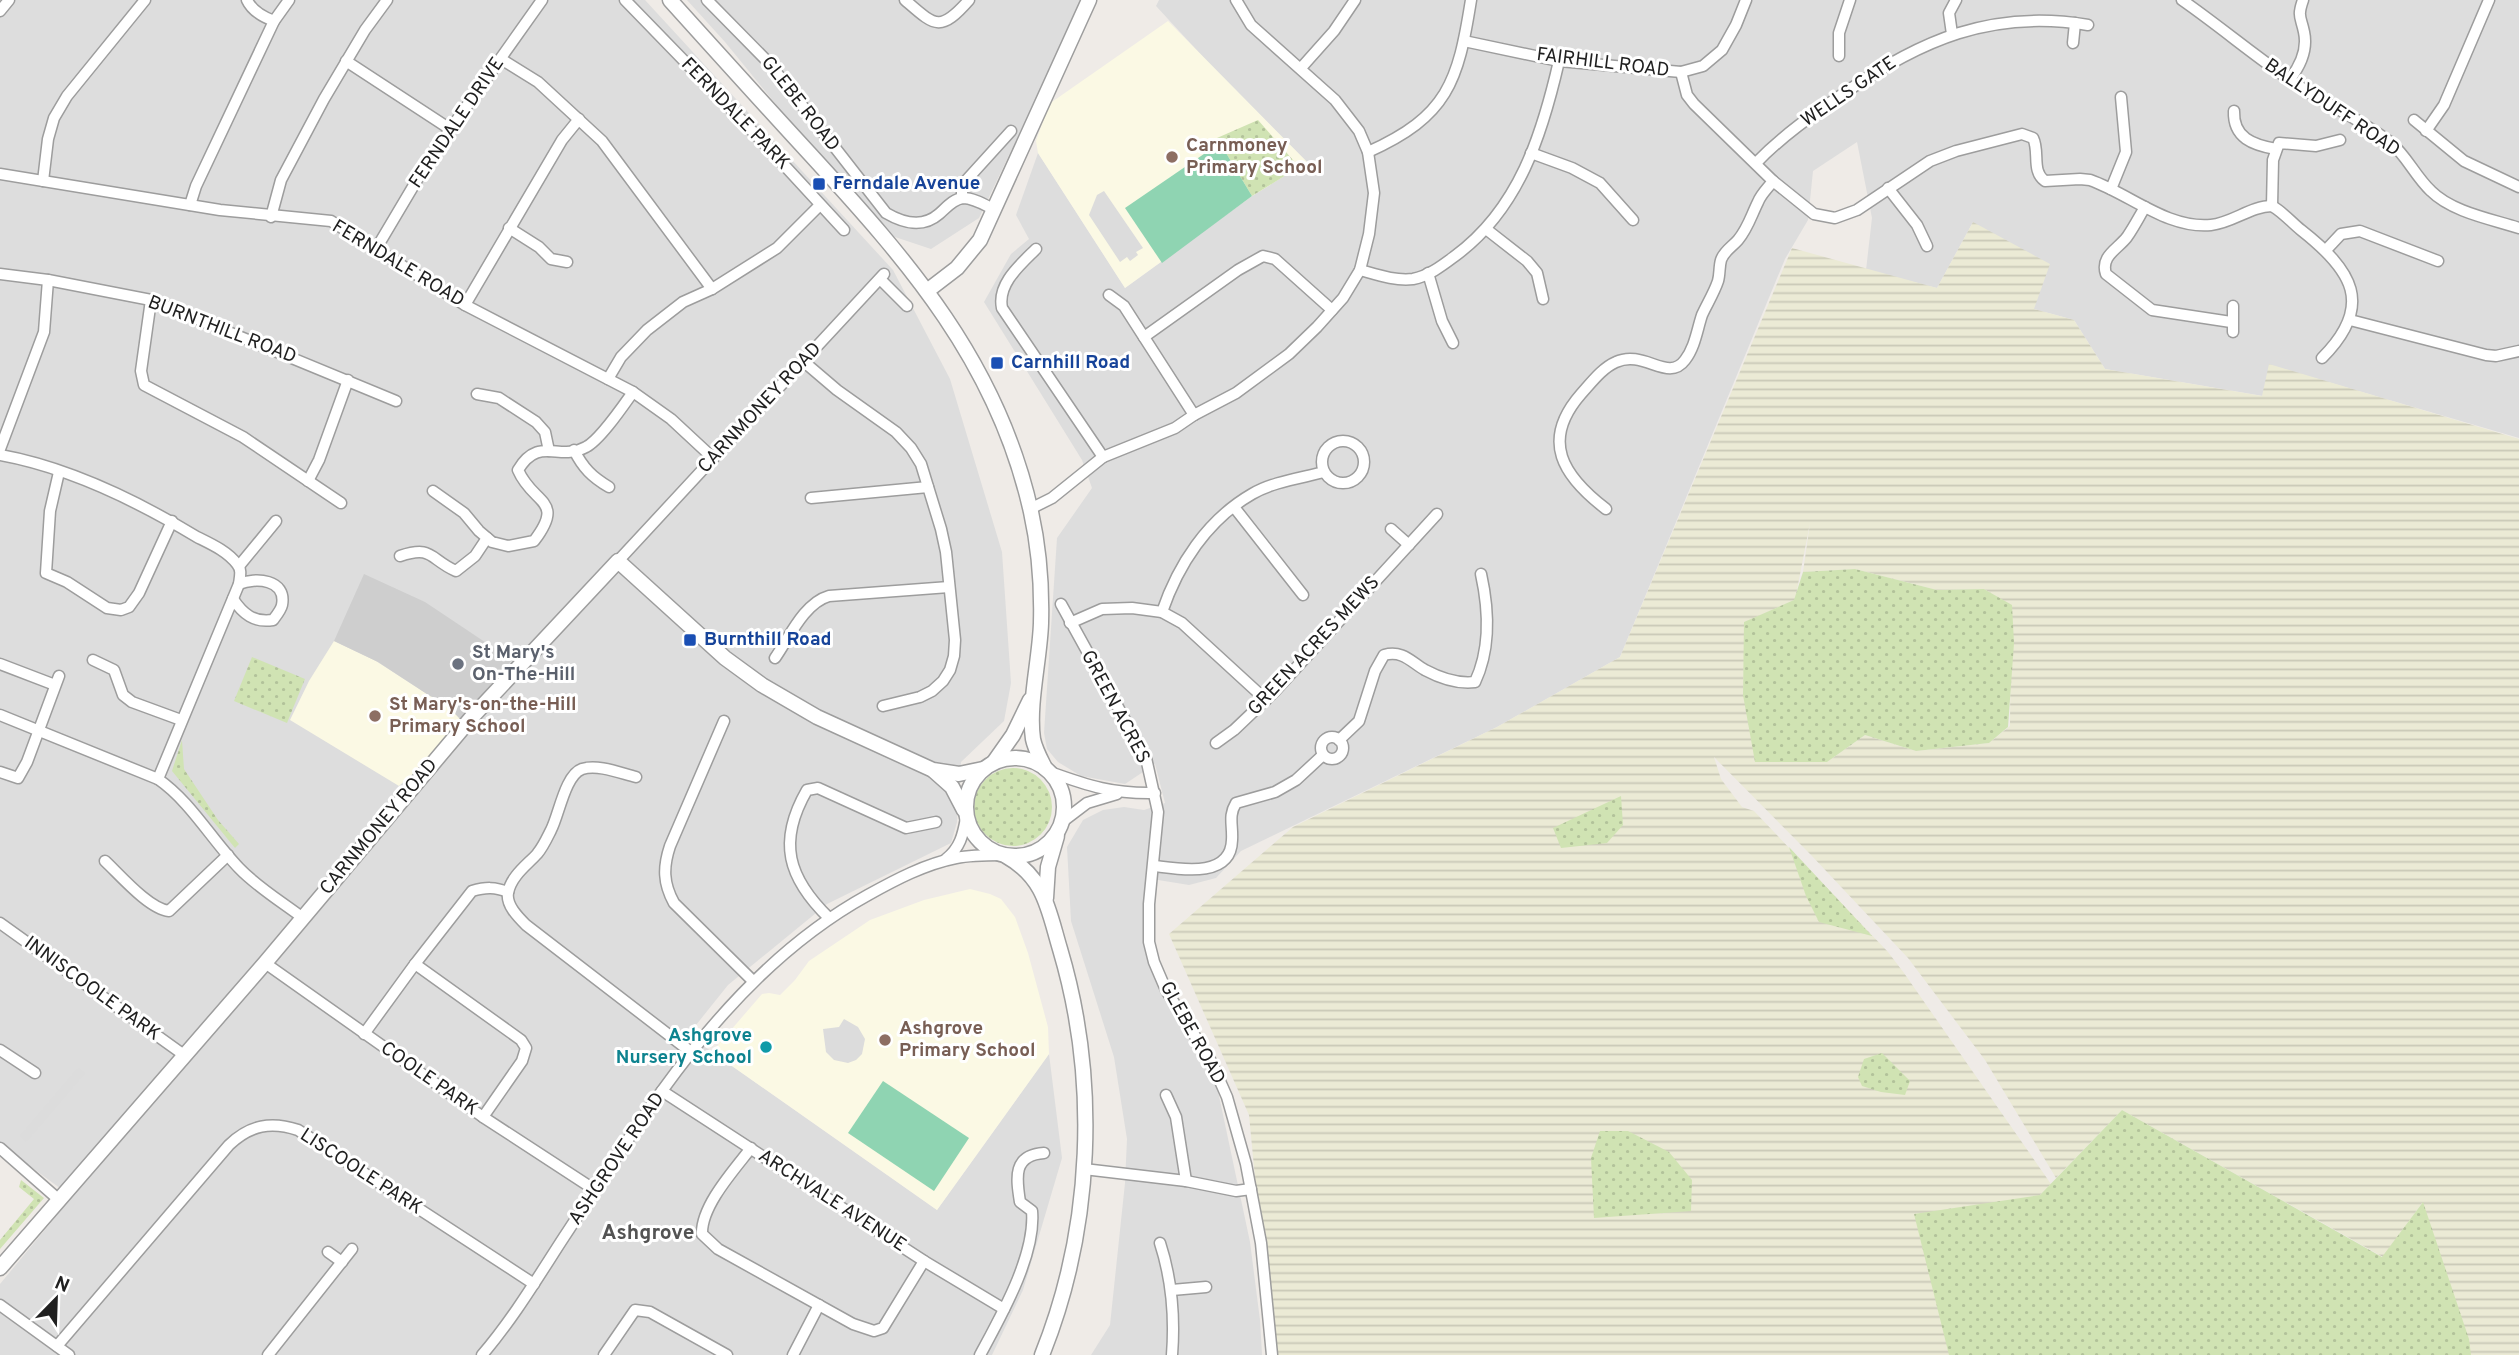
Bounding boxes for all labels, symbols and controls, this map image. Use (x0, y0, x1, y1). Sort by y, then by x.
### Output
street label: FAIRHILL ROAD (1535, 43, 1671, 83)
street label: WELLS GATE (1797, 51, 1901, 133)
street label: GLEBE ROAD (755, 52, 845, 156)
street label: FERNDALE DRIVE (404, 53, 510, 193)
street label: FERNDALE PARK (675, 53, 795, 175)
street label: BALLYDUFF ROAD (2259, 54, 2405, 162)
place label: Carnmoney Primary School (1186, 134, 1322, 180)
marker: Carnmoney Primary School (1164, 149, 1180, 165)
place label: Ferndale Avenue (833, 172, 980, 196)
marker: Ferndale Avenue (811, 176, 827, 192)
street label: FERNDALE ROAD (327, 215, 469, 313)
street label: BURNTHILL ROAD (144, 291, 300, 369)
street label: CARNMONEY ROAD (693, 337, 827, 479)
place label: Carnhill Road (1011, 351, 1130, 375)
marker: Carnhill Road (989, 355, 1005, 371)
street label: GREEN ACRES MEWS (1243, 571, 1385, 721)
place label: Burnthill Road (704, 628, 832, 652)
marker: Burnthill Road (682, 632, 698, 648)
place label: St Mary's On-The-Hill (472, 641, 575, 687)
street label: GREEN ACRES (1075, 646, 1155, 768)
marker: St Mary's On-The-Hill (450, 656, 466, 672)
place label: St Mary's-on-the-Hill Primary School (389, 693, 577, 739)
marker: St Mary's-on-the-Hill Primary School (367, 708, 383, 724)
street label: CARNMONEY ROAD (315, 754, 443, 900)
street label: INNISCOOLE PARK (19, 932, 165, 1046)
street label: GLEBE ROAD (1154, 977, 1230, 1089)
place label: Ashgrove Primary School (899, 1017, 1035, 1063)
place label: Ashgrove Nursery School (616, 1024, 752, 1070)
marker: Ashgrove Primary School (877, 1032, 893, 1048)
street label: COOLE PARK (376, 1037, 482, 1121)
marker: Ashgrove Nursery School (758, 1039, 774, 1055)
street label: ASHGROVE ROAD (564, 1088, 670, 1230)
street label: LISCOOLE PARK (295, 1123, 427, 1221)
street label: ARCHVALE AVENUE (753, 1144, 911, 1258)
district label: Ashgrove (602, 1220, 694, 1247)
north arrow (21, 1264, 91, 1334)
text: N (51, 1271, 73, 1299)

